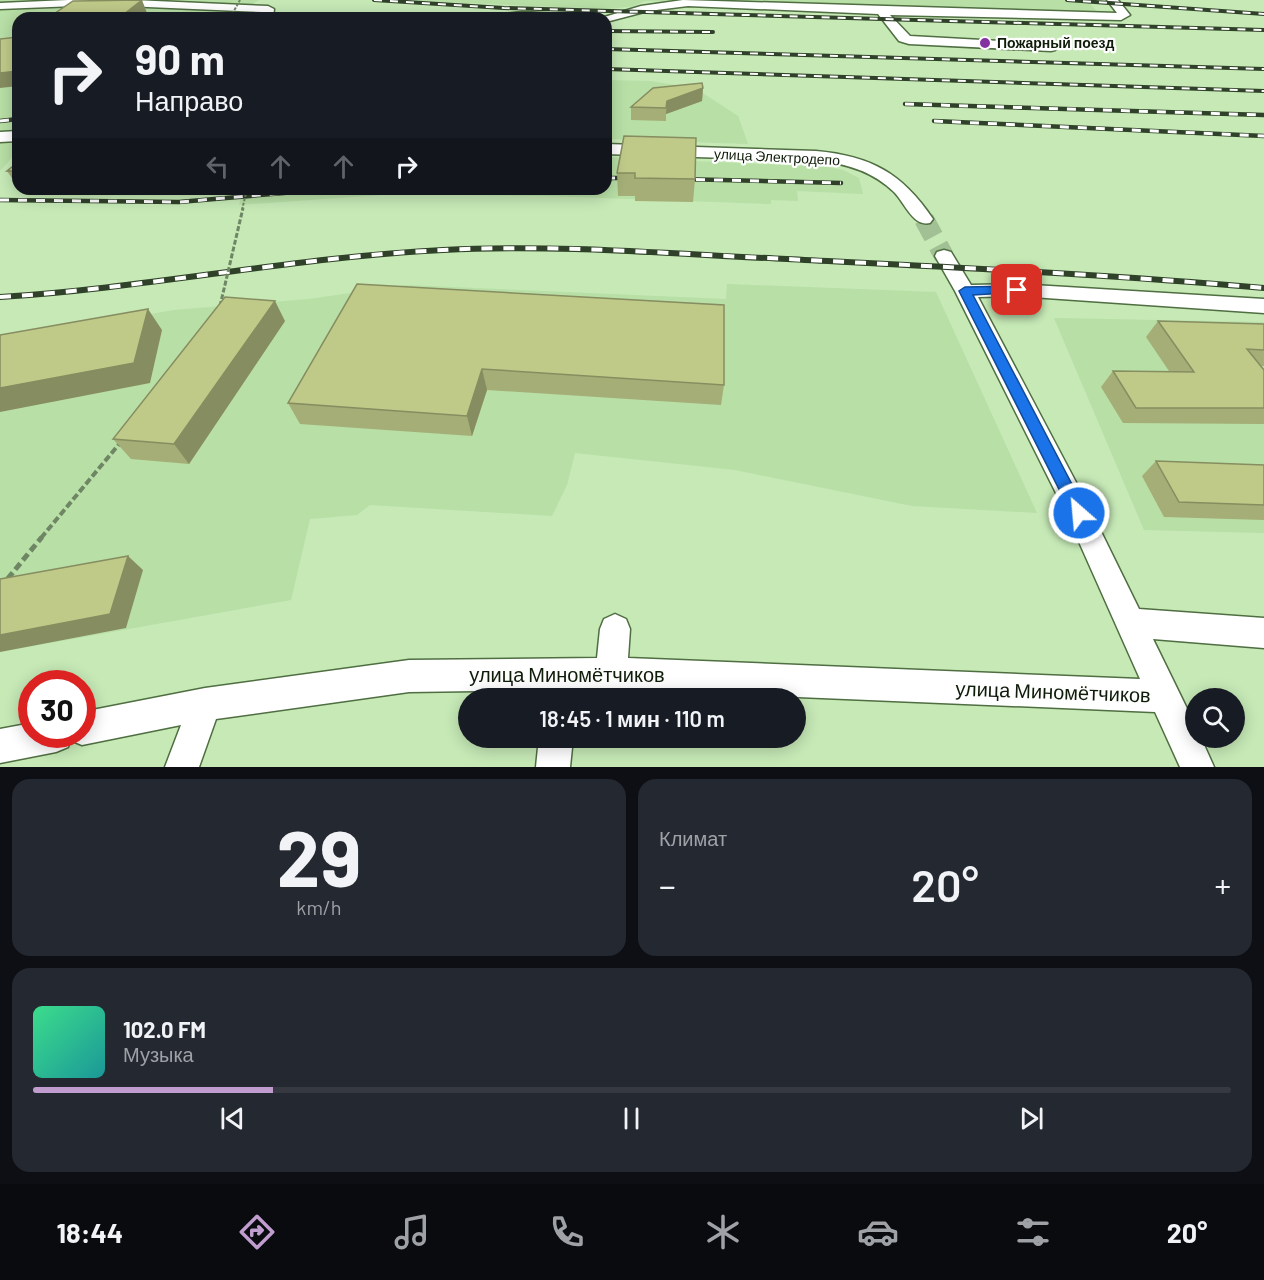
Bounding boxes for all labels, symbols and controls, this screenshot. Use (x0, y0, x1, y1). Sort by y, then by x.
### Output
text: 90 m (135, 33, 225, 83)
place label: Пожарный поезд (997, 34, 1114, 51)
icon: right (36, 36, 114, 114)
marker: Пожарный поезд (978, 36, 992, 50)
text: Направо (135, 84, 243, 116)
street label: улица Электродепо (714, 145, 841, 168)
icon: left (201, 150, 234, 183)
icon: ahead (264, 150, 297, 183)
icon: ahead (327, 150, 360, 183)
icon: right (390, 150, 423, 183)
pin (991, 264, 1042, 315)
icon: arrive (1000, 273, 1033, 306)
position arrow (1047, 481, 1111, 545)
street label: улица Миномётчиков (469, 662, 665, 686)
speed limit sign: 30 (18, 670, 96, 748)
street label: улица Миномётчиков (955, 676, 1151, 706)
map controls (1185, 688, 1245, 748)
button: search (1185, 688, 1245, 748)
text: 18:45 · 1 мин · 110 m (539, 705, 725, 731)
text: 29 (276, 809, 362, 903)
text: Климат (659, 826, 727, 850)
text: 20° (911, 857, 979, 911)
text: − (659, 865, 676, 905)
text: + (1215, 865, 1231, 905)
text: km/h (296, 895, 342, 919)
text: 102.0 FM (123, 1016, 206, 1042)
text: Музыка (123, 1042, 194, 1066)
icon: previous (216, 1102, 249, 1135)
icon: pause (615, 1102, 648, 1135)
icon: next (1015, 1102, 1048, 1135)
icon: directions (236, 1211, 278, 1253)
icon: music (391, 1211, 433, 1253)
icon: phone (546, 1211, 588, 1253)
icon: climate (702, 1211, 744, 1253)
icon: car (857, 1211, 899, 1253)
icon: filters (1012, 1211, 1054, 1253)
text: 18:44 (57, 1216, 123, 1248)
text: 20° (1167, 1216, 1207, 1248)

